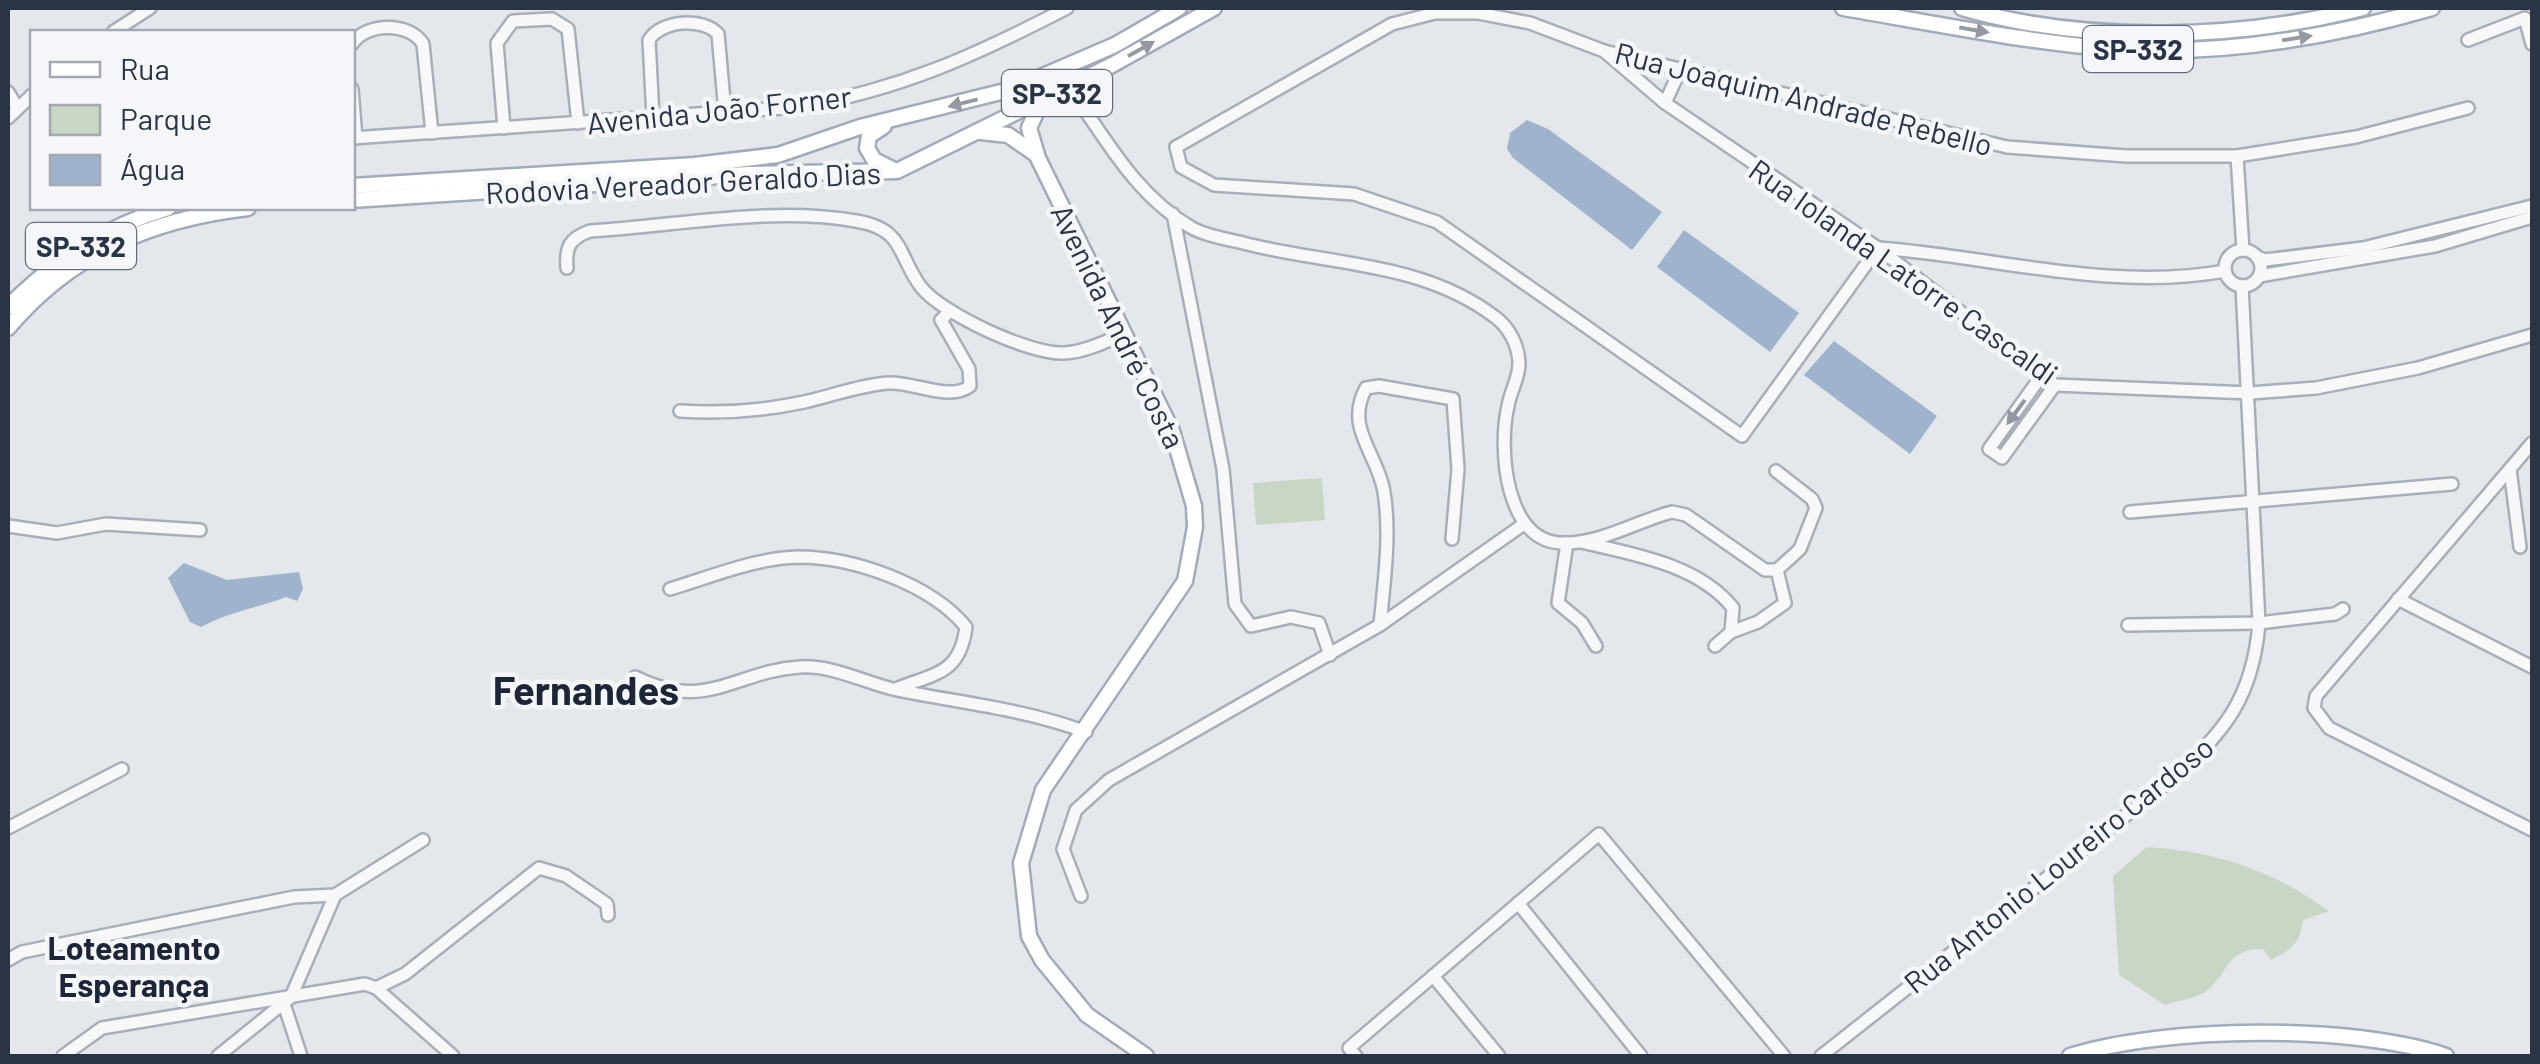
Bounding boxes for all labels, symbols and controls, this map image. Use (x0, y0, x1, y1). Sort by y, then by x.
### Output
one-way arrow (1959, 23, 1990, 38)
road number: SP-332 (2083, 26, 2193, 72)
legend (30, 30, 355, 210)
one-way arrow (2282, 30, 2313, 45)
street label: Rua Joaquim Andrade Rebello (1612, 34, 1996, 162)
one-way arrow (1126, 40, 1155, 57)
text: Rua (120, 50, 170, 86)
road number: SP-332 (1002, 70, 1112, 116)
street label: Avenida João Forner (585, 77, 853, 141)
one-way arrow (947, 95, 978, 111)
text: Parque (120, 100, 212, 136)
text: Água (120, 150, 185, 186)
street label: Rua Iolanda Latorre Cascaldi (1743, 151, 2065, 391)
street label: Rodovia Vereador Geraldo Dias (484, 154, 882, 210)
street label: Avenida André Costa (1044, 198, 1194, 454)
road number: SP-332 (26, 223, 136, 269)
one-way arrow (2007, 399, 2026, 426)
district label: Fernandes (493, 665, 679, 713)
street label: Rua Antonio Loureiro Cardoso (1896, 728, 2220, 1000)
district label: Loteamento Esperança (47, 928, 221, 1003)

